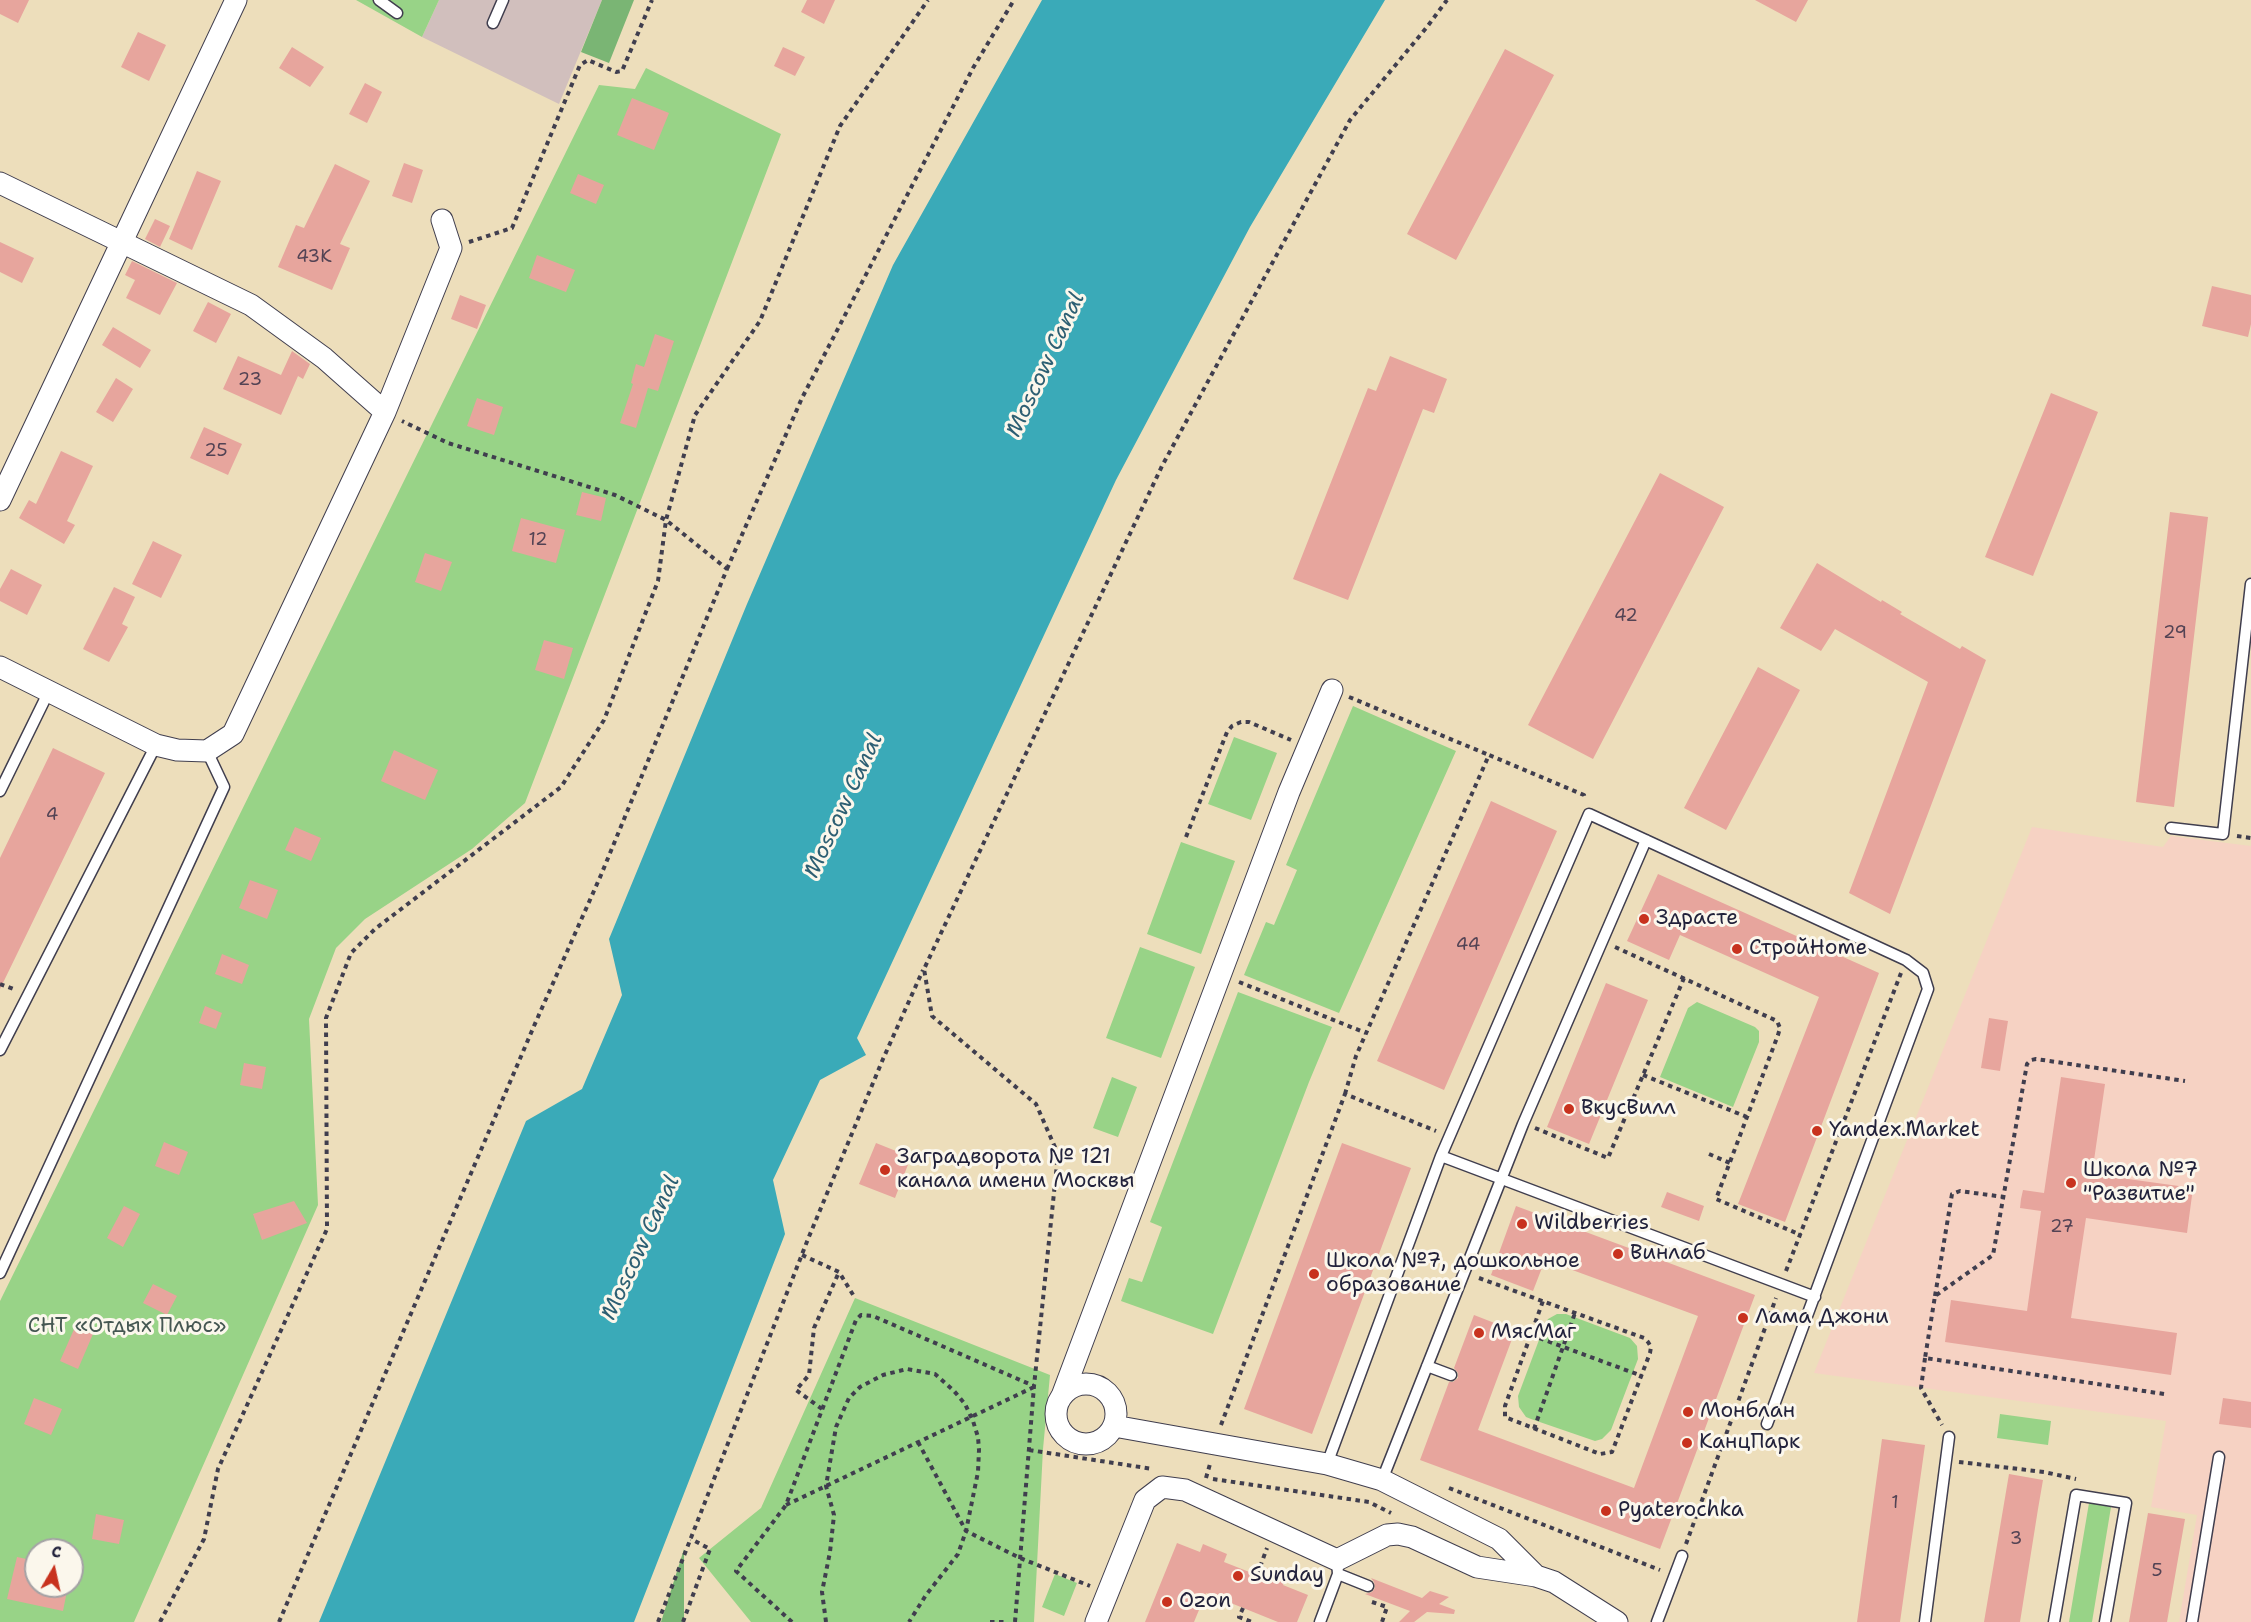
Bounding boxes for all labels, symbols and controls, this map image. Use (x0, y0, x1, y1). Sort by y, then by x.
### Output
house number: 43К (296, 246, 332, 268)
water label: Moscow Canal (1001, 289, 1091, 441)
house number: 23 (238, 369, 262, 391)
house number: 25 (204, 440, 228, 462)
house number: 12 (528, 529, 548, 551)
house number: 42 (1614, 605, 1638, 627)
house number: 29 (2163, 622, 2187, 644)
water label: Moscow Canal (799, 730, 889, 882)
house number: 4 (46, 804, 58, 826)
place label: Здрасте (1656, 906, 1738, 932)
marker: Здрасте (1637, 912, 1651, 926)
house number: 44 (1456, 934, 1480, 956)
place label: СтройHome (1749, 936, 1867, 962)
marker: СтройHome (1730, 942, 1744, 956)
place label: ВкусВилл (1581, 1096, 1676, 1122)
marker: ВкусВилл (1562, 1102, 1576, 1116)
place label: Yandex.Market (1829, 1118, 1980, 1144)
marker: Yandex.Market (1810, 1124, 1824, 1138)
place label: Заградворота № 121 канала имени Москвы (897, 1145, 1134, 1195)
place label: Школа №7 "Развитие" (2083, 1158, 2198, 1208)
marker: Заградворота № 121 канала имени Москвы (878, 1163, 892, 1177)
water label: Moscow Canal (596, 1172, 686, 1324)
marker: Школа №7 "Развитие" (2064, 1176, 2078, 1190)
place label: Wildberries (1534, 1211, 1649, 1237)
house number: 27 (2050, 1216, 2074, 1238)
marker: Wildberries (1515, 1217, 1529, 1231)
place label: Винлаб (1630, 1241, 1705, 1267)
marker: Винлаб (1611, 1247, 1625, 1261)
place label: Школа №7, дошкольное образование (1326, 1249, 1580, 1299)
marker: Школа №7, дошкольное образование (1307, 1267, 1321, 1281)
place label: Лама Джони (1755, 1305, 1889, 1331)
marker: Лама Джони (1736, 1311, 1750, 1325)
park label: СНТ «Отдых Плюс» (28, 1314, 226, 1340)
place label: МясМаг (1491, 1320, 1576, 1346)
marker: МясМаг (1472, 1326, 1486, 1340)
place label: Монблан (1700, 1399, 1795, 1425)
marker: Монблан (1681, 1405, 1695, 1419)
place label: КанцПарк (1699, 1430, 1800, 1456)
marker: КанцПарк (1680, 1436, 1694, 1450)
house number: 1 (1891, 1492, 1899, 1514)
place label: Pyaterochka (1618, 1498, 1744, 1524)
marker: Pyaterochka (1599, 1504, 1613, 1518)
house number: 3 (2010, 1528, 2022, 1550)
north arrow (24, 1538, 84, 1598)
text: С (50, 1541, 63, 1563)
house number: 5 (2151, 1560, 2163, 1582)
place label: Sunday (1250, 1563, 1324, 1589)
marker: Sunday (1231, 1569, 1245, 1583)
place label: Ozon (1179, 1589, 1231, 1615)
marker: Ozon (1160, 1595, 1174, 1609)

